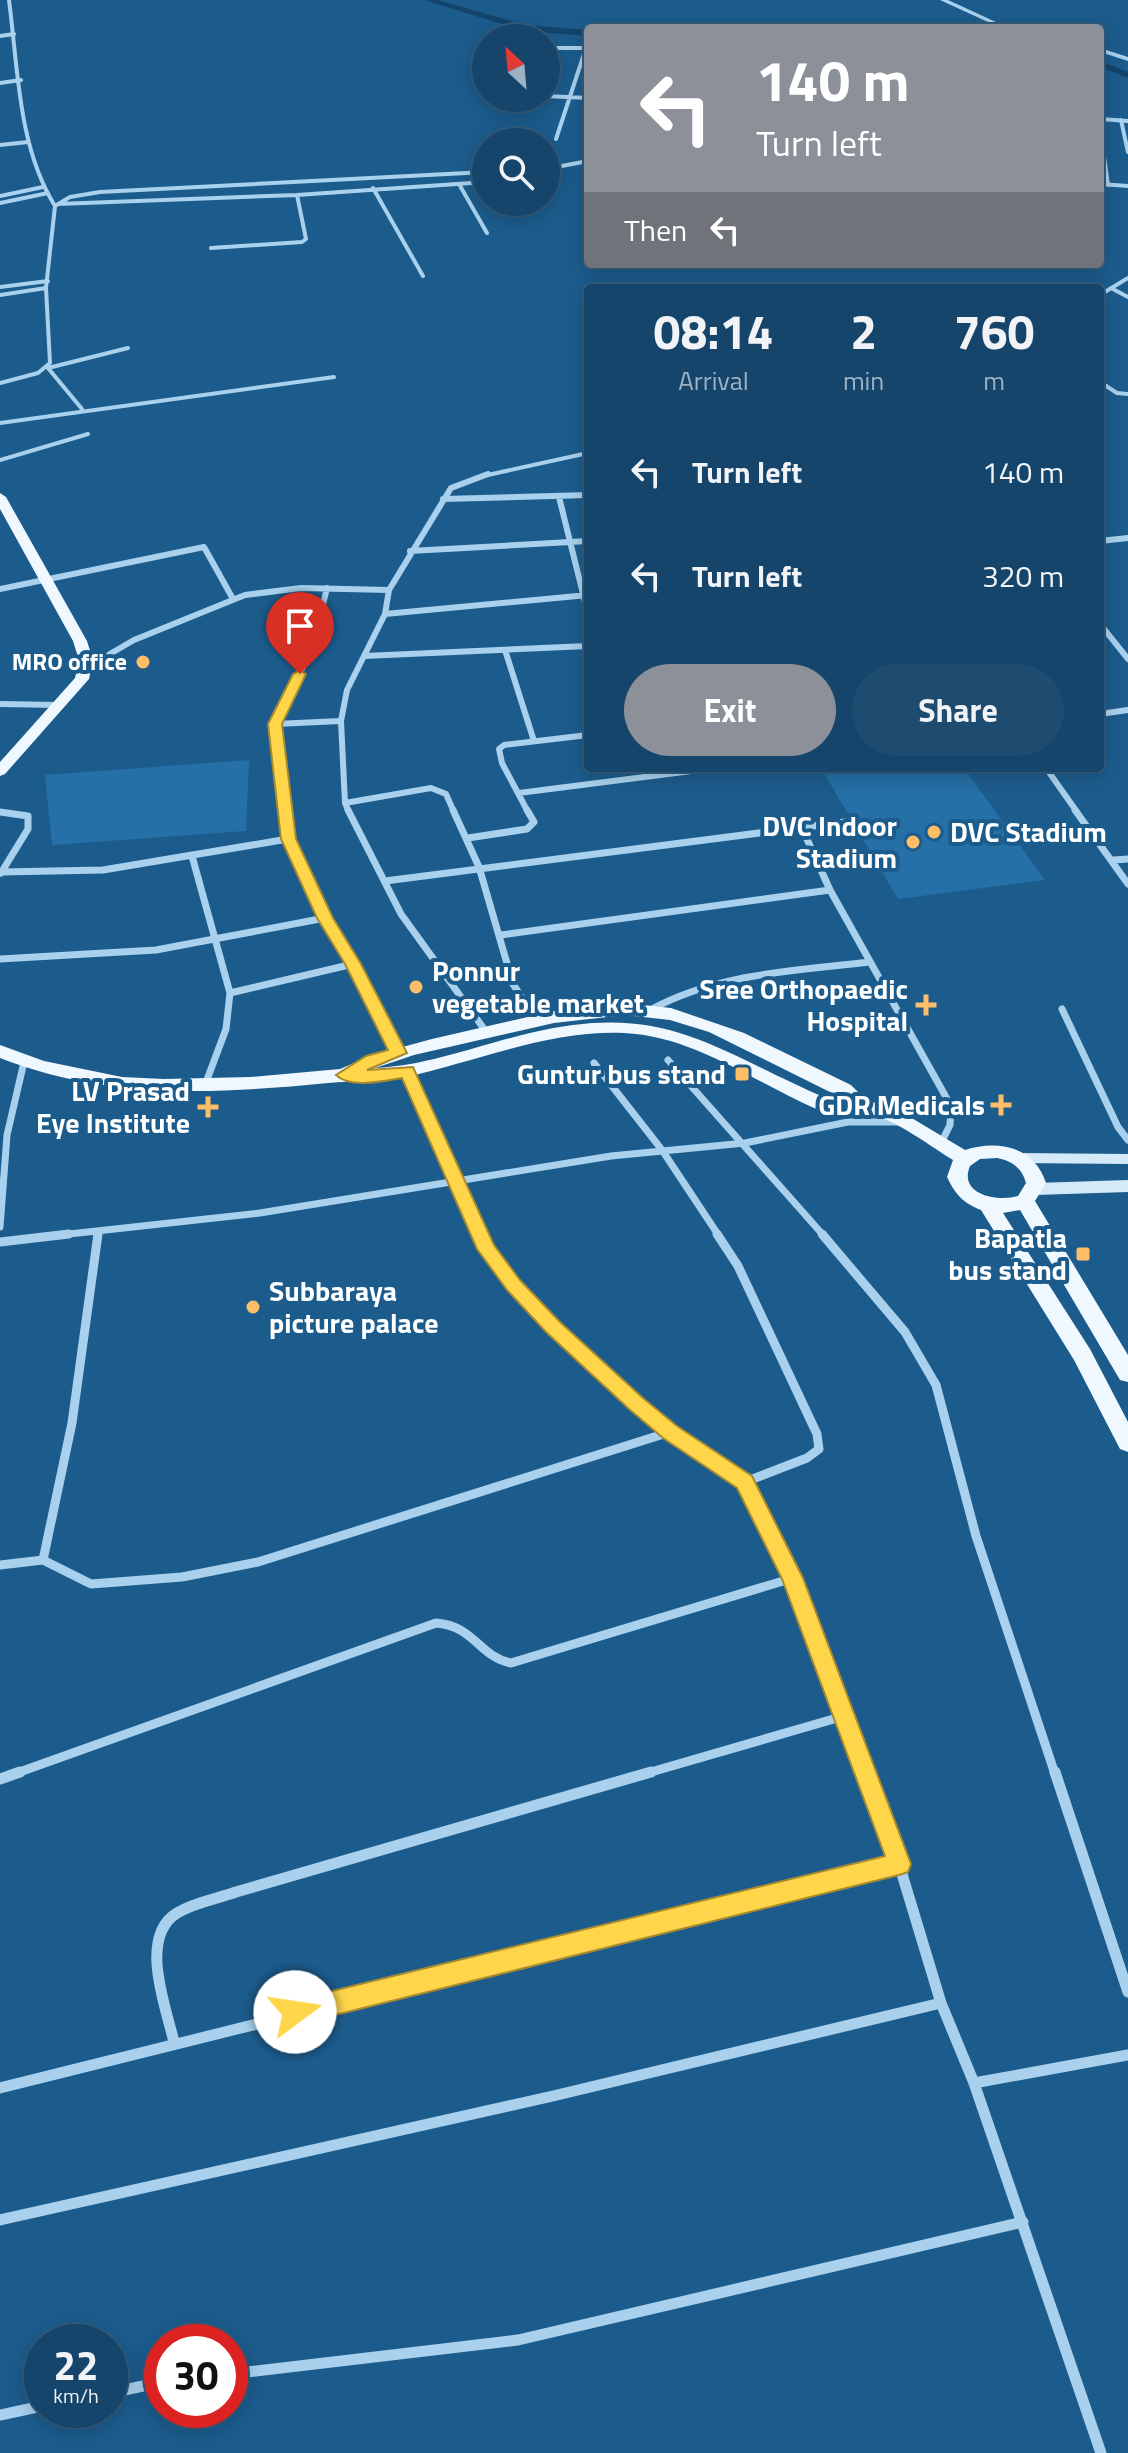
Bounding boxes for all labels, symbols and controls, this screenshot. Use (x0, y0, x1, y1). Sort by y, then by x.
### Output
north arrow (472, 24, 560, 112)
map controls (472, 24, 560, 216)
text: 140 m (756, 38, 909, 123)
icon: left (624, 56, 728, 160)
text: Turn left (756, 115, 882, 170)
button: search (472, 128, 560, 216)
text: Then (624, 207, 687, 253)
icon: left (703, 208, 747, 252)
text: 08:14 (654, 295, 773, 368)
text: 2 (850, 295, 877, 368)
text: 760 (954, 295, 1034, 368)
text: Arrival (678, 361, 749, 400)
text: min (843, 361, 884, 400)
text: m (983, 361, 1005, 400)
text: Turn left (692, 449, 802, 495)
text: 140 m (982, 449, 1064, 495)
icon: left (624, 450, 668, 494)
text: Turn left (692, 553, 802, 599)
text: 320 m (982, 553, 1064, 599)
icon: left (624, 554, 668, 598)
pin (266, 592, 334, 674)
icon: arrive (278, 604, 322, 648)
place label: MRO office (12, 643, 127, 679)
marker: MRO office (134, 653, 152, 671)
button: Exit (624, 664, 836, 756)
button: Share (852, 664, 1064, 756)
place label: DVC Indoor Stadium (762, 804, 897, 879)
place label: DVC Stadium (950, 810, 1107, 853)
marker: DVC Stadium (925, 823, 943, 841)
marker: DVC Indoor Stadium (904, 833, 922, 851)
place label: Ponnur vegetable market (432, 949, 644, 1024)
place label: Sree Orthopaedic Hospital (699, 967, 908, 1042)
marker: Ponnur vegetable market (407, 978, 425, 996)
marker: Sree Orthopaedic Hospital (915, 994, 937, 1016)
place label: Guntur bus stand (517, 1052, 726, 1095)
marker: Guntur bus stand (733, 1065, 751, 1083)
place label: LV Prasad Eye Institute (36, 1069, 190, 1144)
place label: GDR Medicals (818, 1083, 985, 1126)
marker: LV Prasad Eye Institute (197, 1096, 219, 1118)
marker: GDR Medicals (992, 1096, 1010, 1114)
place label: Bapatla bus stand (948, 1216, 1067, 1291)
marker: Bapatla bus stand (1074, 1245, 1092, 1263)
place label: Subbaraya picture palace (269, 1269, 439, 1344)
marker: Subbaraya picture palace (244, 1298, 262, 1316)
position arrow (253, 1970, 337, 2054)
speed limit sign: 30 (144, 2324, 248, 2428)
text: 22 (54, 2335, 98, 2396)
text: km/h (53, 2380, 99, 2411)

